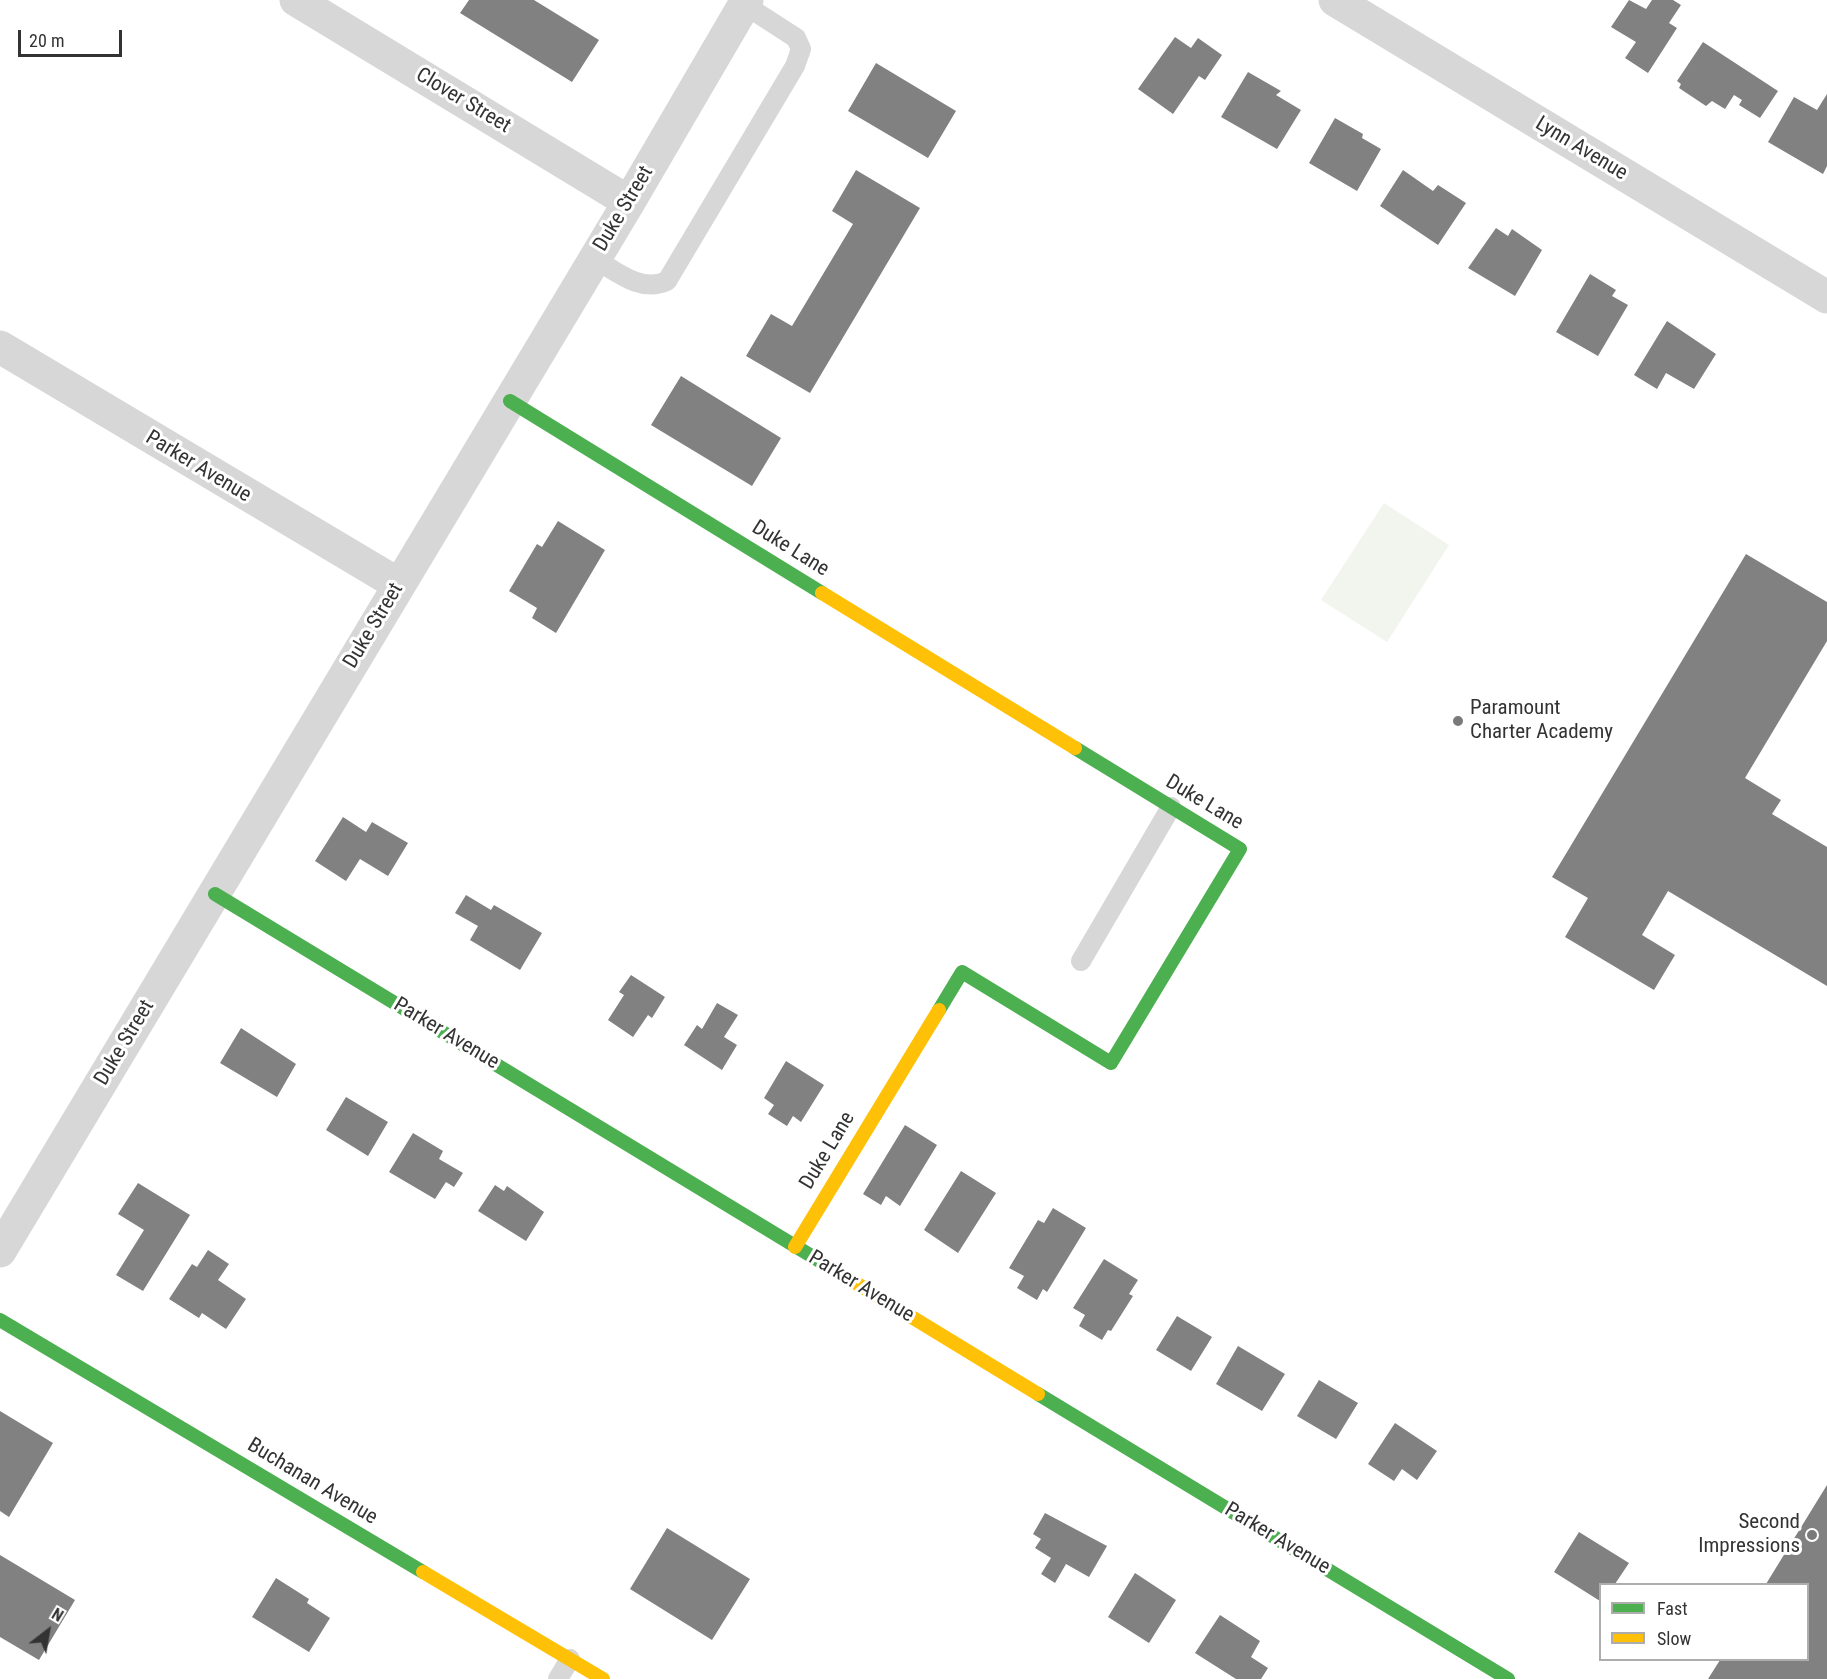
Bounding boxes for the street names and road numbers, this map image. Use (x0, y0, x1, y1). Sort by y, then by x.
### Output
street label: Clover Street (411, 63, 515, 139)
street label: Lynn Avenue (1530, 112, 1632, 186)
street label: Duke Street (589, 162, 659, 256)
street label: Parker Avenue (141, 426, 255, 508)
street label: Duke Lane (747, 515, 833, 583)
street label: Duke Street (339, 579, 409, 673)
street label: Duke Lane (1161, 770, 1247, 836)
street label: Parker Avenue (389, 993, 503, 1075)
street label: Duke Street (90, 996, 160, 1090)
street label: Duke Lane (795, 1108, 861, 1194)
street label: Parker Avenue (804, 1246, 918, 1328)
street label: Buchanan Avenue (242, 1433, 382, 1531)
street label: Parker Avenue (1220, 1498, 1334, 1580)

